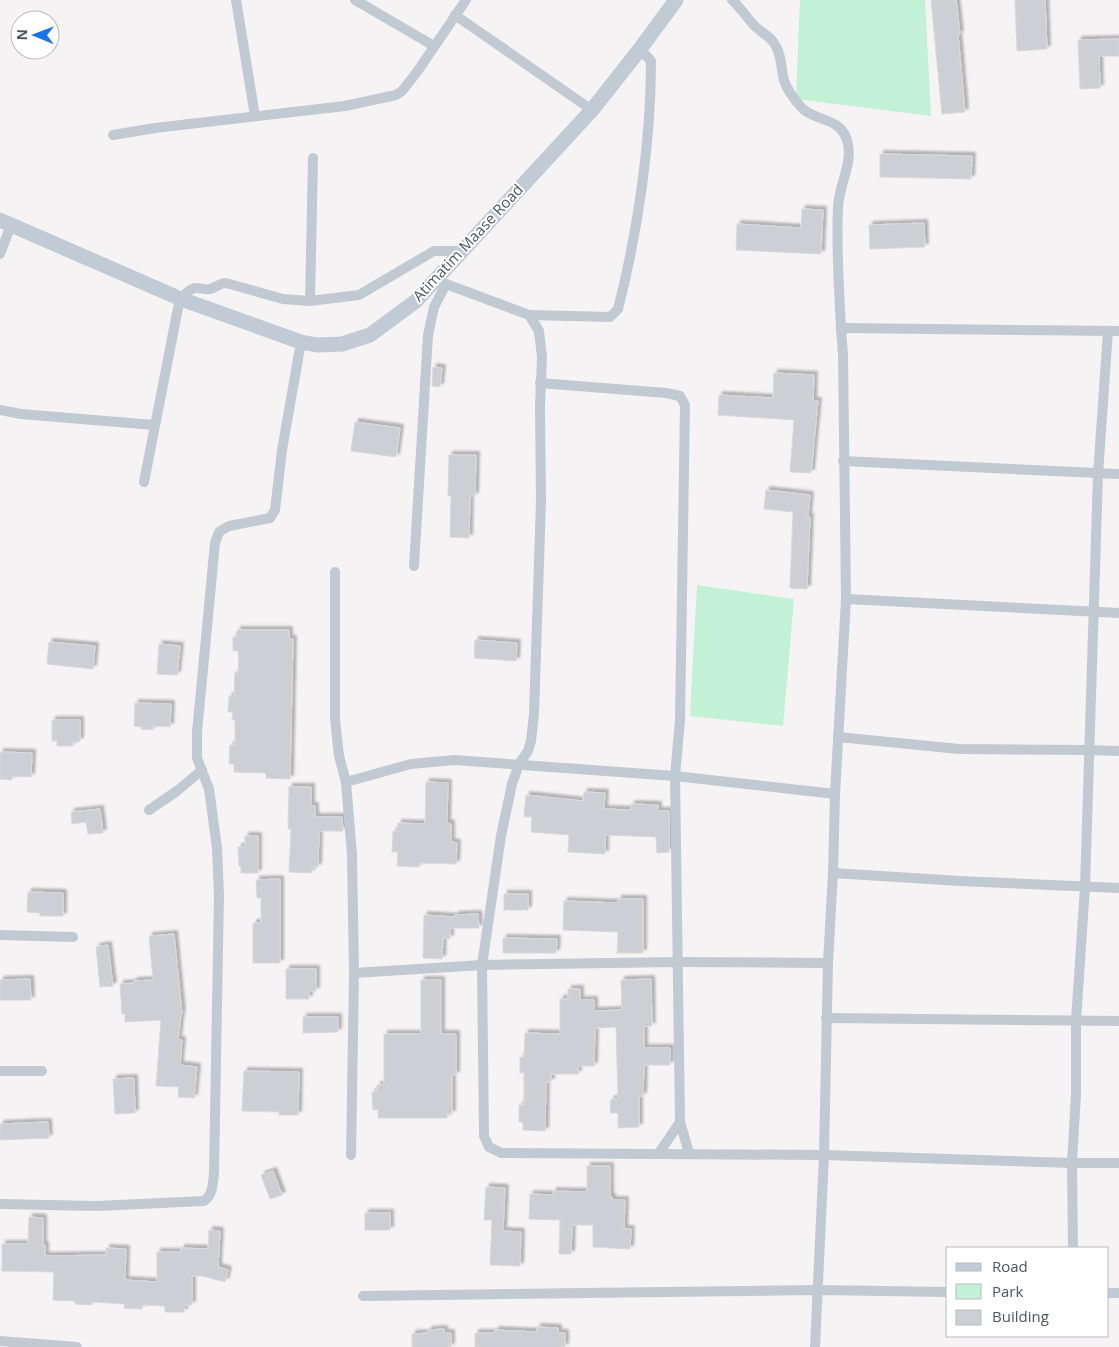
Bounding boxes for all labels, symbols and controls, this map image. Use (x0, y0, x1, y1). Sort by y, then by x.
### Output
north arrow (10, 10, 60, 60)
text: N (12, 29, 31, 41)
street label: Atimatim Maase Road (408, 179, 527, 305)
legend (946, 1247, 1109, 1337)
text: Road (992, 1256, 1028, 1276)
text: Park (992, 1281, 1023, 1301)
text: Building (992, 1306, 1049, 1326)

